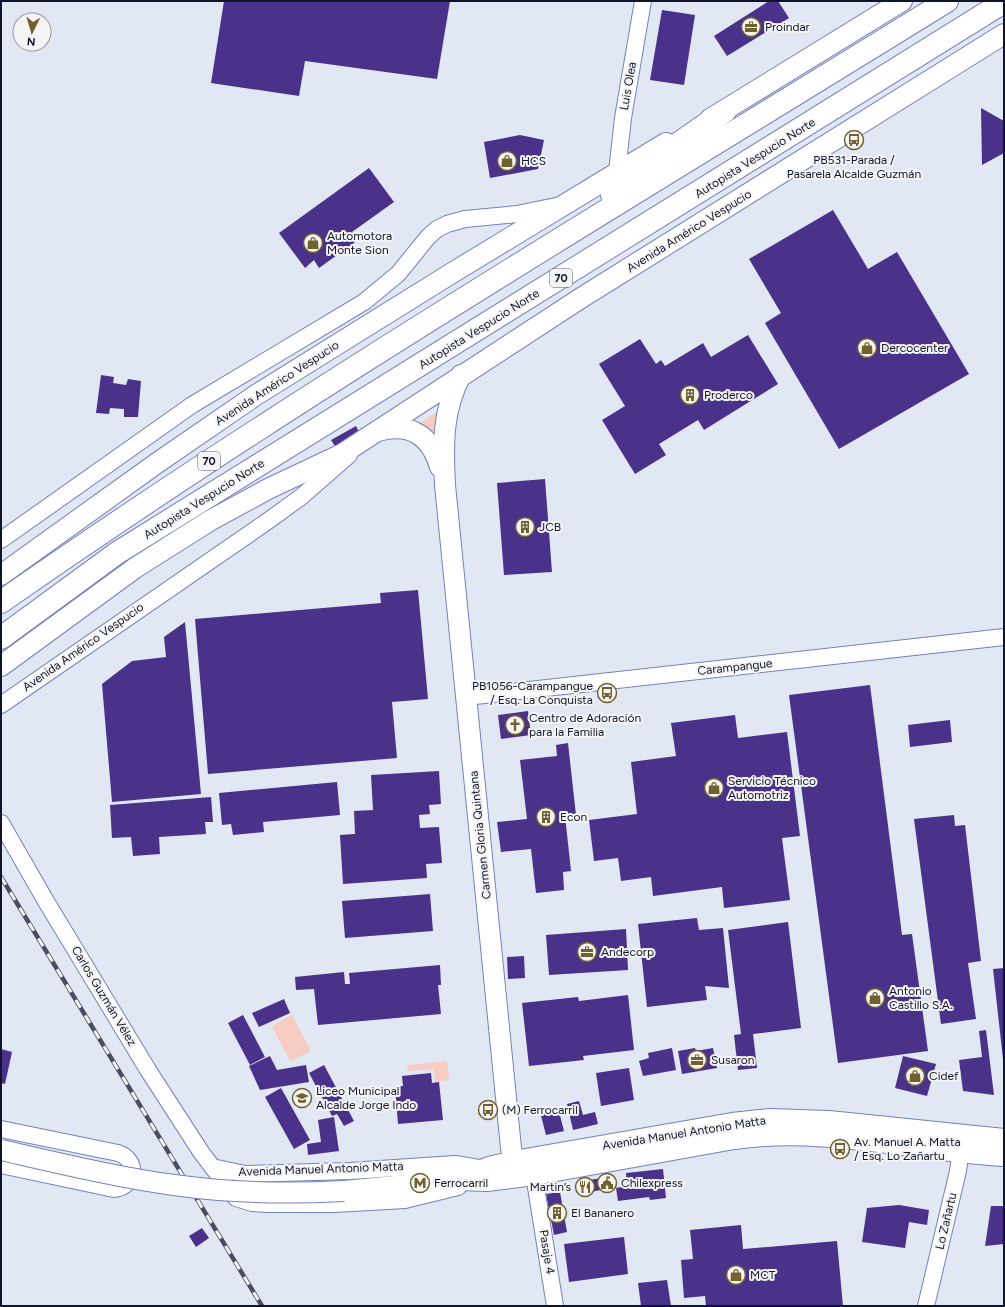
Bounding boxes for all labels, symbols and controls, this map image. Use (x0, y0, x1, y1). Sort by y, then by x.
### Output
north arrow (12, 12, 52, 52)
office icon: Proindar (740, 16, 762, 38)
place label: Proindar (765, 20, 810, 34)
text: N (26, 35, 36, 48)
street label: Luis Olea (617, 61, 639, 111)
street label: Autopista Vespucio Norte (692, 115, 818, 201)
bus stop icon: PB531-Parada / Pasarela Alcalde Guzmán (843, 129, 865, 151)
shop icon: HCS (496, 150, 518, 172)
place label: PB531-Parada / Pasarela Alcalde Guzmán (787, 153, 921, 181)
place label: HCS (521, 154, 546, 168)
street label: Avenida Américo Vespucio (624, 187, 754, 275)
place label: Automotora Monte Sion (327, 229, 392, 257)
shop icon: Automotora Monte Sion (302, 232, 324, 254)
road number: 70 (550, 269, 572, 287)
street label: Autopista Vespucio Norte (416, 286, 542, 372)
shop icon: Dercocenter (856, 337, 878, 359)
street label: Avenida Américo Vespucio (213, 338, 341, 428)
place label: Dercocenter (881, 341, 948, 355)
building icon: Proderco (679, 384, 701, 406)
place label: Proderco (704, 388, 753, 402)
road number: 70 (198, 452, 220, 470)
street label: Autopista Vespucio Norte (141, 456, 267, 542)
building icon: JCB (514, 516, 536, 538)
place label: JCB (539, 520, 561, 534)
street label: Avenida Américo Vespucio (20, 600, 146, 694)
street label: Carampangue (697, 656, 774, 678)
place label: PB1056-Carampangue / Esq. La Conquista (472, 679, 593, 707)
bus stop icon: PB1056-Carampangue / Esq. La Conquista (596, 682, 618, 704)
place label: Centro de Adoración para la Familia (529, 711, 641, 739)
church icon: Centro de Adoración para la Familia (504, 714, 526, 736)
street label: Carmen Gloria Quintana (466, 770, 494, 900)
place label: Servicio Técnico Automotriz (728, 774, 816, 802)
shop icon: Servicio Técnico Automotriz (703, 777, 725, 799)
building icon: Econ (535, 806, 557, 828)
place label: Econ (560, 810, 588, 824)
office icon: Andecorp (576, 941, 598, 963)
street label: Carlos Guzmán Vélez (69, 943, 139, 1049)
place label: Andecorp (601, 945, 654, 959)
place label: Antonio Castillo S.A. (889, 984, 952, 1012)
shop icon: Antonio Castillo S.A. (864, 987, 886, 1009)
office icon: Susaron (686, 1049, 708, 1071)
place label: Susaron (711, 1053, 755, 1067)
shop icon: Cidef (904, 1065, 926, 1087)
place label: Cidef (929, 1069, 959, 1083)
place label: Liceo Municipal Alcalde Jorge Indo (316, 1084, 416, 1112)
school or university icon: Liceo Municipal Alcalde Jorge Indo (291, 1087, 313, 1109)
bus stop icon: (M) Ferrocarril (477, 1099, 499, 1121)
place label: (M) Ferrocarril (502, 1103, 578, 1117)
street label: Avenida Manuel Antonio Matta (601, 1113, 767, 1153)
place label: Av. Manuel A. Matta / Esq. Lo Zañartu (854, 1135, 961, 1163)
bus stop icon: Av. Manuel A. Matta / Esq. Lo Zañartu (829, 1138, 851, 1160)
street label: Avenida Manuel Antonio Matta (238, 1159, 404, 1179)
metro station icon: Ferrocarril (409, 1172, 431, 1194)
public building icon: Chilexpress (596, 1172, 618, 1194)
place label: Ferrocarril (434, 1176, 488, 1190)
restaurant icon: Martin’s (574, 1176, 596, 1198)
place label: Chilexpress (621, 1176, 683, 1190)
place label: Martin’s (530, 1180, 571, 1194)
street label: Lo Zañartu (933, 1191, 959, 1251)
building icon: El Bananero (546, 1202, 568, 1224)
place label: El Bananero (571, 1206, 634, 1220)
street label: Pasaje 4 (537, 1229, 558, 1276)
shop icon: MCT (725, 1264, 747, 1286)
place label: MCT (750, 1268, 776, 1282)

